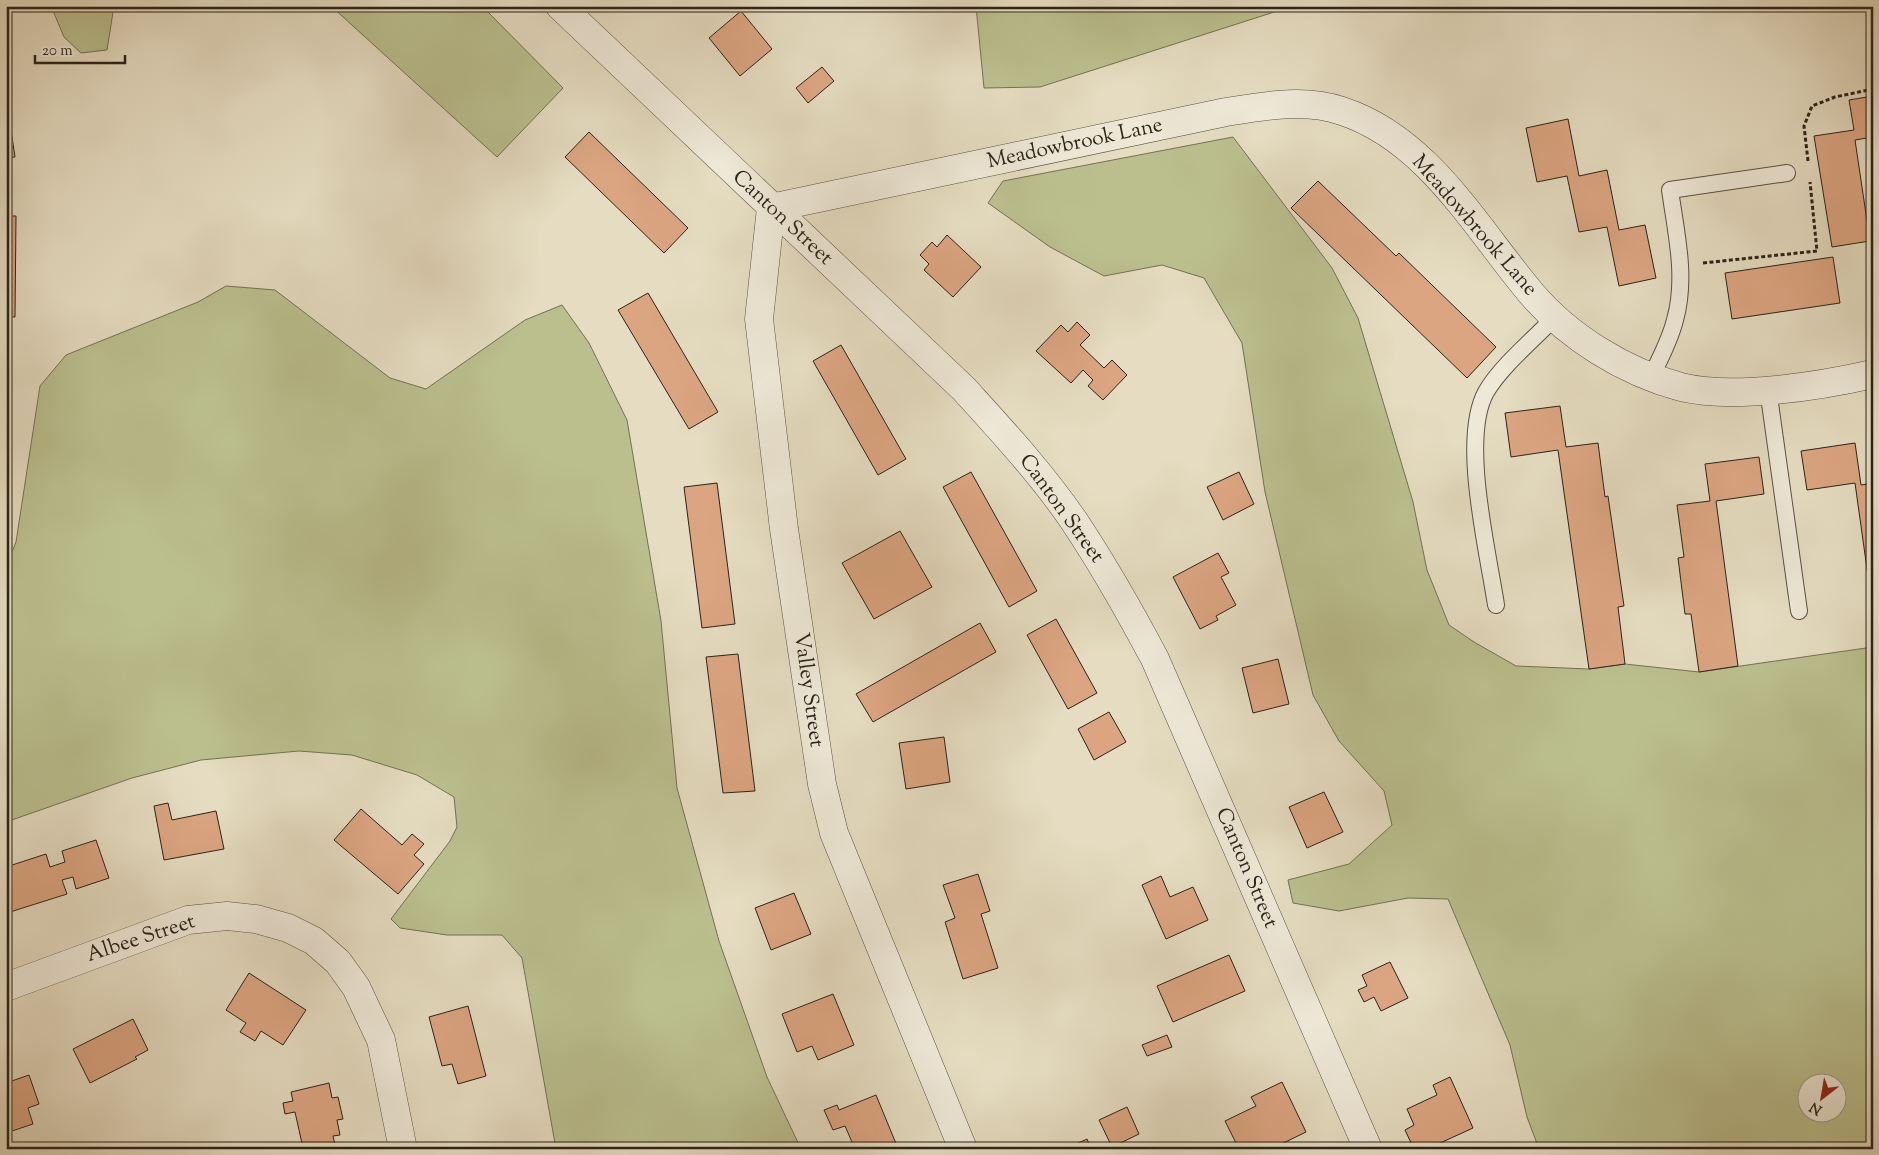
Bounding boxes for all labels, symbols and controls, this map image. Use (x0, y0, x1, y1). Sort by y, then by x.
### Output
scale bar (35, 32, 125, 64)
text: 20 m (42, 41, 73, 62)
street label: Meadowbrook Lane (984, 111, 1166, 177)
street label: Meadowbrook Lane (1404, 149, 1544, 303)
street label: Canton Street (725, 163, 839, 273)
street label: Canton Street (1011, 448, 1111, 570)
street label: Valley Street (785, 631, 831, 749)
street label: Canton Street (1207, 803, 1285, 933)
street label: Albee Street (83, 907, 199, 971)
north arrow (1796, 1072, 1846, 1122)
text: N (1806, 1096, 1826, 1119)

